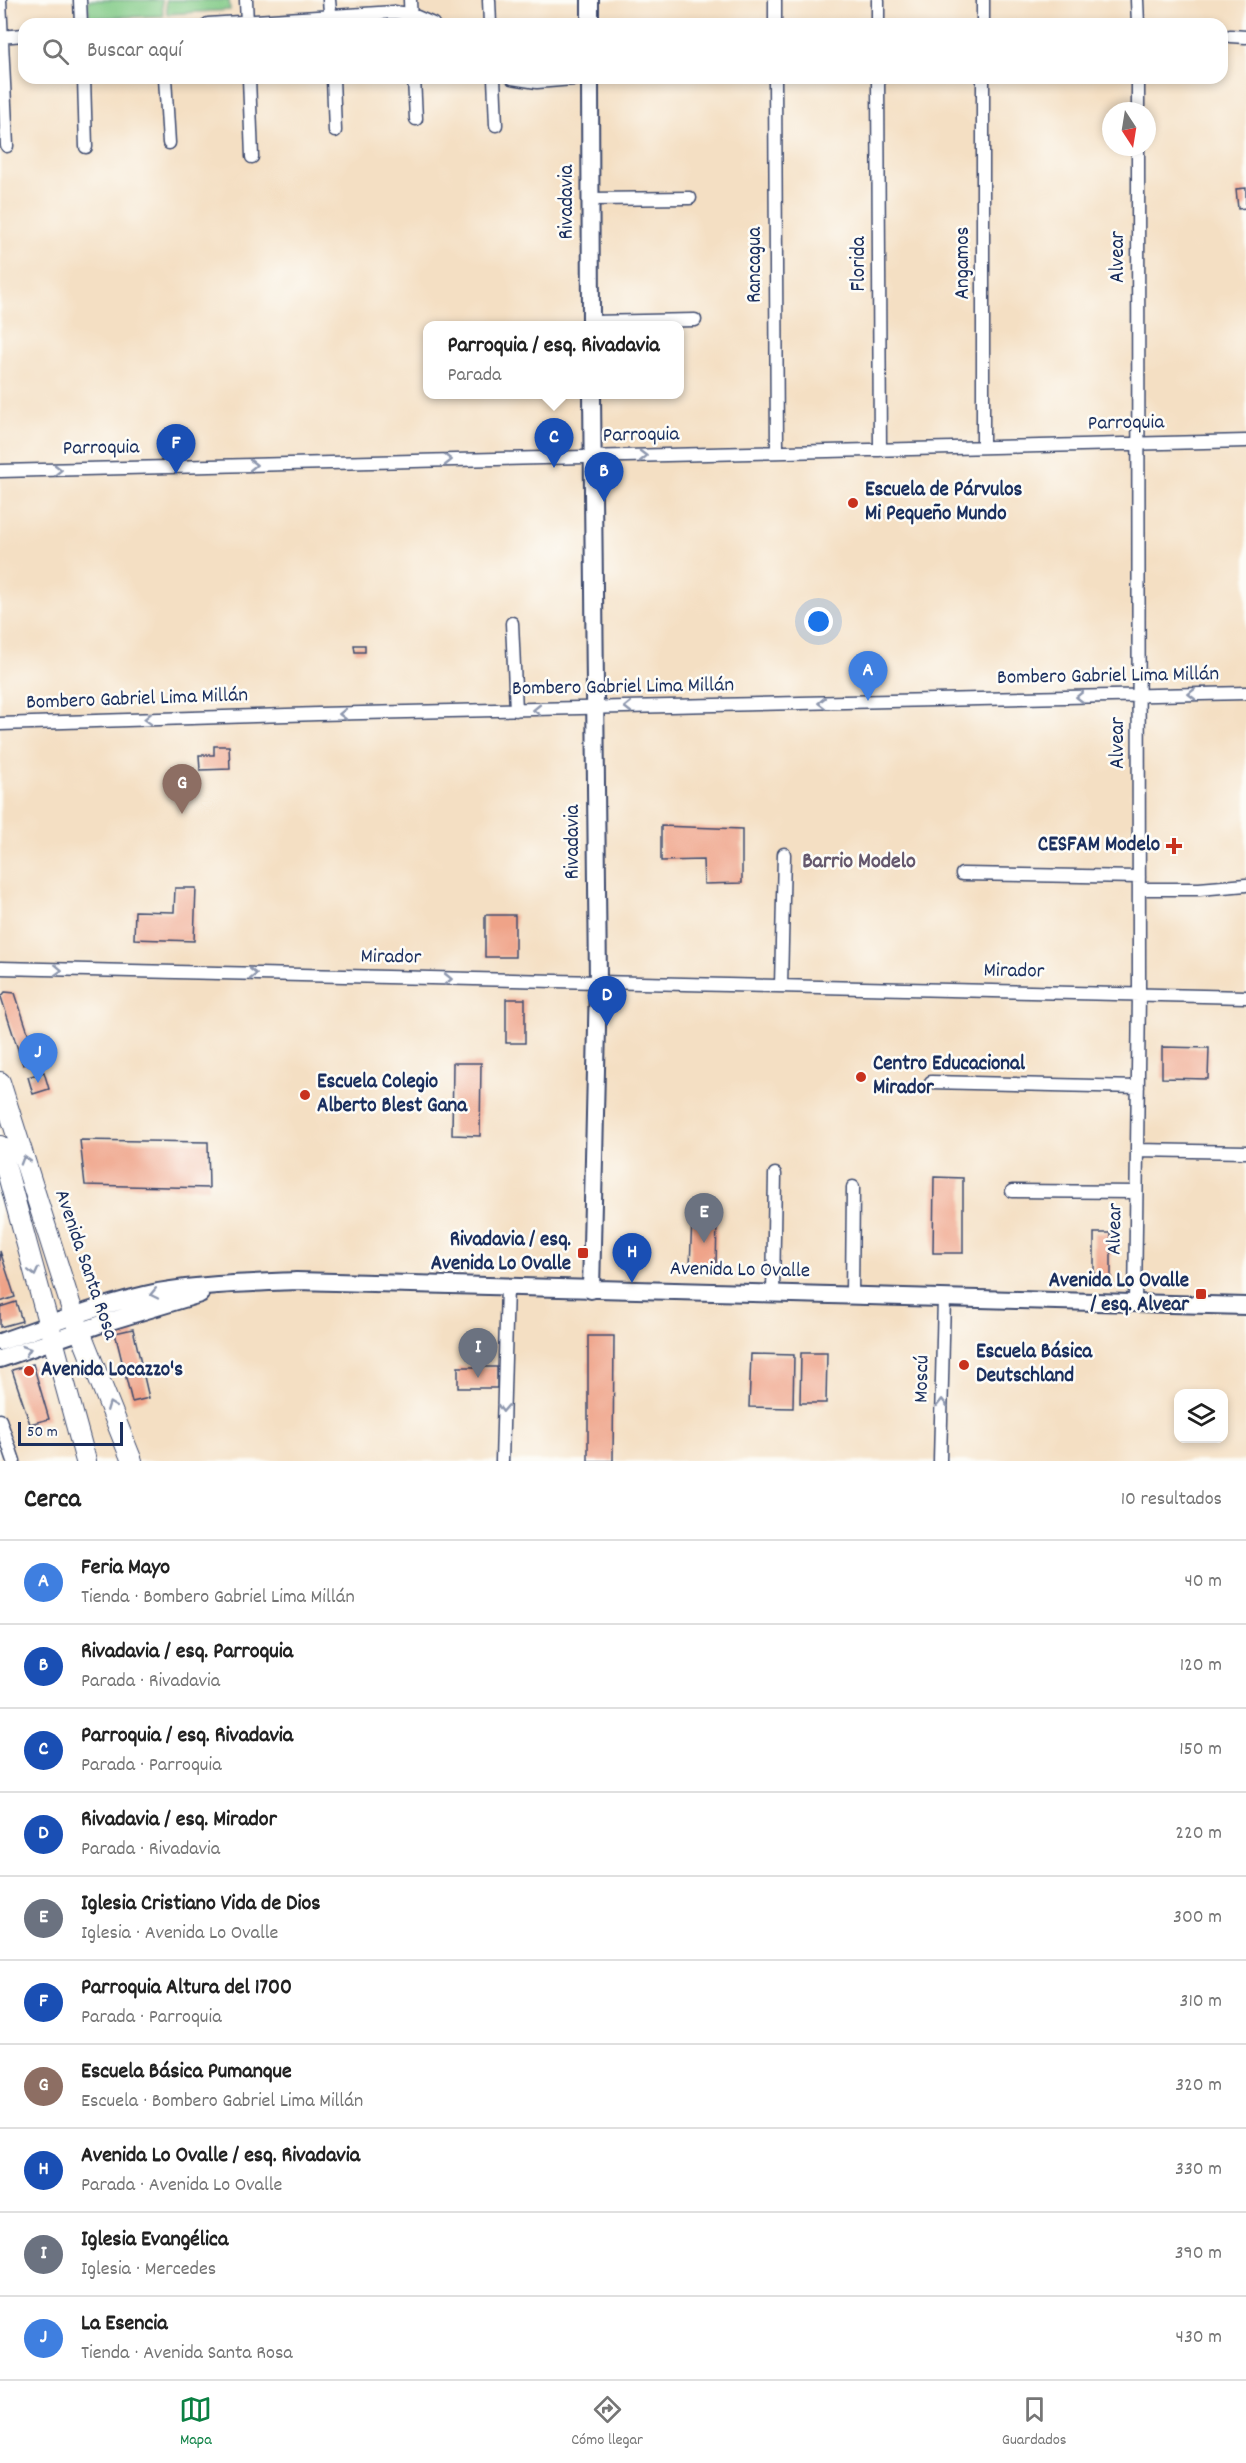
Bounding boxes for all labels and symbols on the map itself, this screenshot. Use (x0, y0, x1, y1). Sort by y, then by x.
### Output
north arrow (1102, 102, 1156, 156)
street label: Rivadavia (553, 163, 583, 239)
street label: Rancagua (741, 226, 771, 303)
street label: Angamos (949, 227, 979, 299)
street label: Alvear (1104, 231, 1134, 283)
street label: Florida (845, 235, 875, 292)
street label: Parroquia (1088, 408, 1166, 440)
pin: C (534, 418, 574, 468)
street label: Parroquia (603, 420, 681, 452)
pin: F (156, 424, 195, 474)
street label: Parroquia (63, 433, 141, 465)
one-way arrow (639, 449, 648, 462)
pin: B (584, 452, 624, 502)
one-way arrow (444, 454, 453, 467)
one-way arrow (249, 459, 258, 471)
one-way arrow (54, 463, 63, 476)
place label: Escuela de Párvulos Mi Pequeño Mundo (865, 476, 1023, 530)
marker: Escuela de Párvulos Mi Pequeño Mundo (846, 496, 860, 510)
your location (804, 607, 833, 636)
pin: A (848, 652, 888, 701)
street label: Bombero Gabriel Lima Millán (997, 660, 1219, 694)
street label: Bombero Gabriel Lima Millán (512, 671, 734, 705)
street label: Bombero Gabriel Lima Millán (26, 681, 248, 719)
one-way arrow (1188, 688, 1197, 701)
one-way arrow (1076, 691, 1085, 703)
one-way arrow (818, 697, 827, 709)
one-way arrow (623, 701, 632, 714)
one-way arrow (533, 703, 542, 716)
one-way arrow (338, 707, 347, 720)
one-way arrow (143, 713, 152, 726)
street label: Alvear (1104, 717, 1134, 769)
pin: G (162, 764, 201, 814)
street label: Rivadavia (559, 803, 589, 879)
place label: CESFAM Modelo (1038, 831, 1160, 861)
marker: CESFAM Modelo (1165, 837, 1183, 855)
district label: Barrio Modelo (802, 847, 916, 878)
street label: Mirador (360, 942, 422, 974)
street label: Mirador (983, 956, 1045, 988)
one-way arrow (54, 963, 63, 976)
one-way arrow (249, 968, 258, 980)
one-way arrow (444, 972, 453, 985)
pin: D (588, 976, 626, 1026)
pin: J (18, 1034, 57, 1083)
place label: Centro Educacional Mirador (873, 1050, 1026, 1104)
place label: Escuela Colegio Alberto Blest Gana (317, 1068, 468, 1122)
marker: Centro Educacional Mirador (854, 1070, 868, 1084)
marker: Escuela Colegio Alberto Blest Gana (298, 1088, 312, 1102)
one-way arrow (20, 1155, 32, 1166)
street label: Avenida Santa Rosa (45, 1186, 125, 1345)
pin: E (684, 1194, 724, 1243)
street label: Alvear (1101, 1202, 1131, 1255)
place label: Rivadavia / esq. Avenida Lo Ovalle (431, 1226, 571, 1280)
pin: H (612, 1234, 652, 1283)
marker: Rivadavia / esq. Avenida Lo Ovalle (576, 1246, 590, 1260)
street label: Avenida Lo Ovalle (670, 1255, 810, 1287)
one-way arrow (26, 1267, 39, 1277)
place label: Avenida Lo Ovalle / esq. Alvear (1049, 1267, 1190, 1321)
one-way arrow (149, 1286, 159, 1299)
marker: Avenida Lo Ovalle / esq. Alvear (1194, 1287, 1208, 1301)
pin: I (458, 1328, 498, 1378)
place label: Escuela Básica Deutschland (976, 1338, 1093, 1392)
one-way arrow (21, 1344, 32, 1357)
street label: Moscú (908, 1355, 938, 1403)
place label: Avenida Locazzo's (41, 1356, 183, 1386)
marker: Escuela Básica Deutschland (957, 1358, 971, 1372)
marker: Avenida Locazzo's (22, 1364, 36, 1378)
one-way arrow (935, 1398, 948, 1407)
one-way arrow (106, 1402, 118, 1413)
one-way arrow (497, 1404, 509, 1413)
scale bar (18, 1419, 123, 1446)

